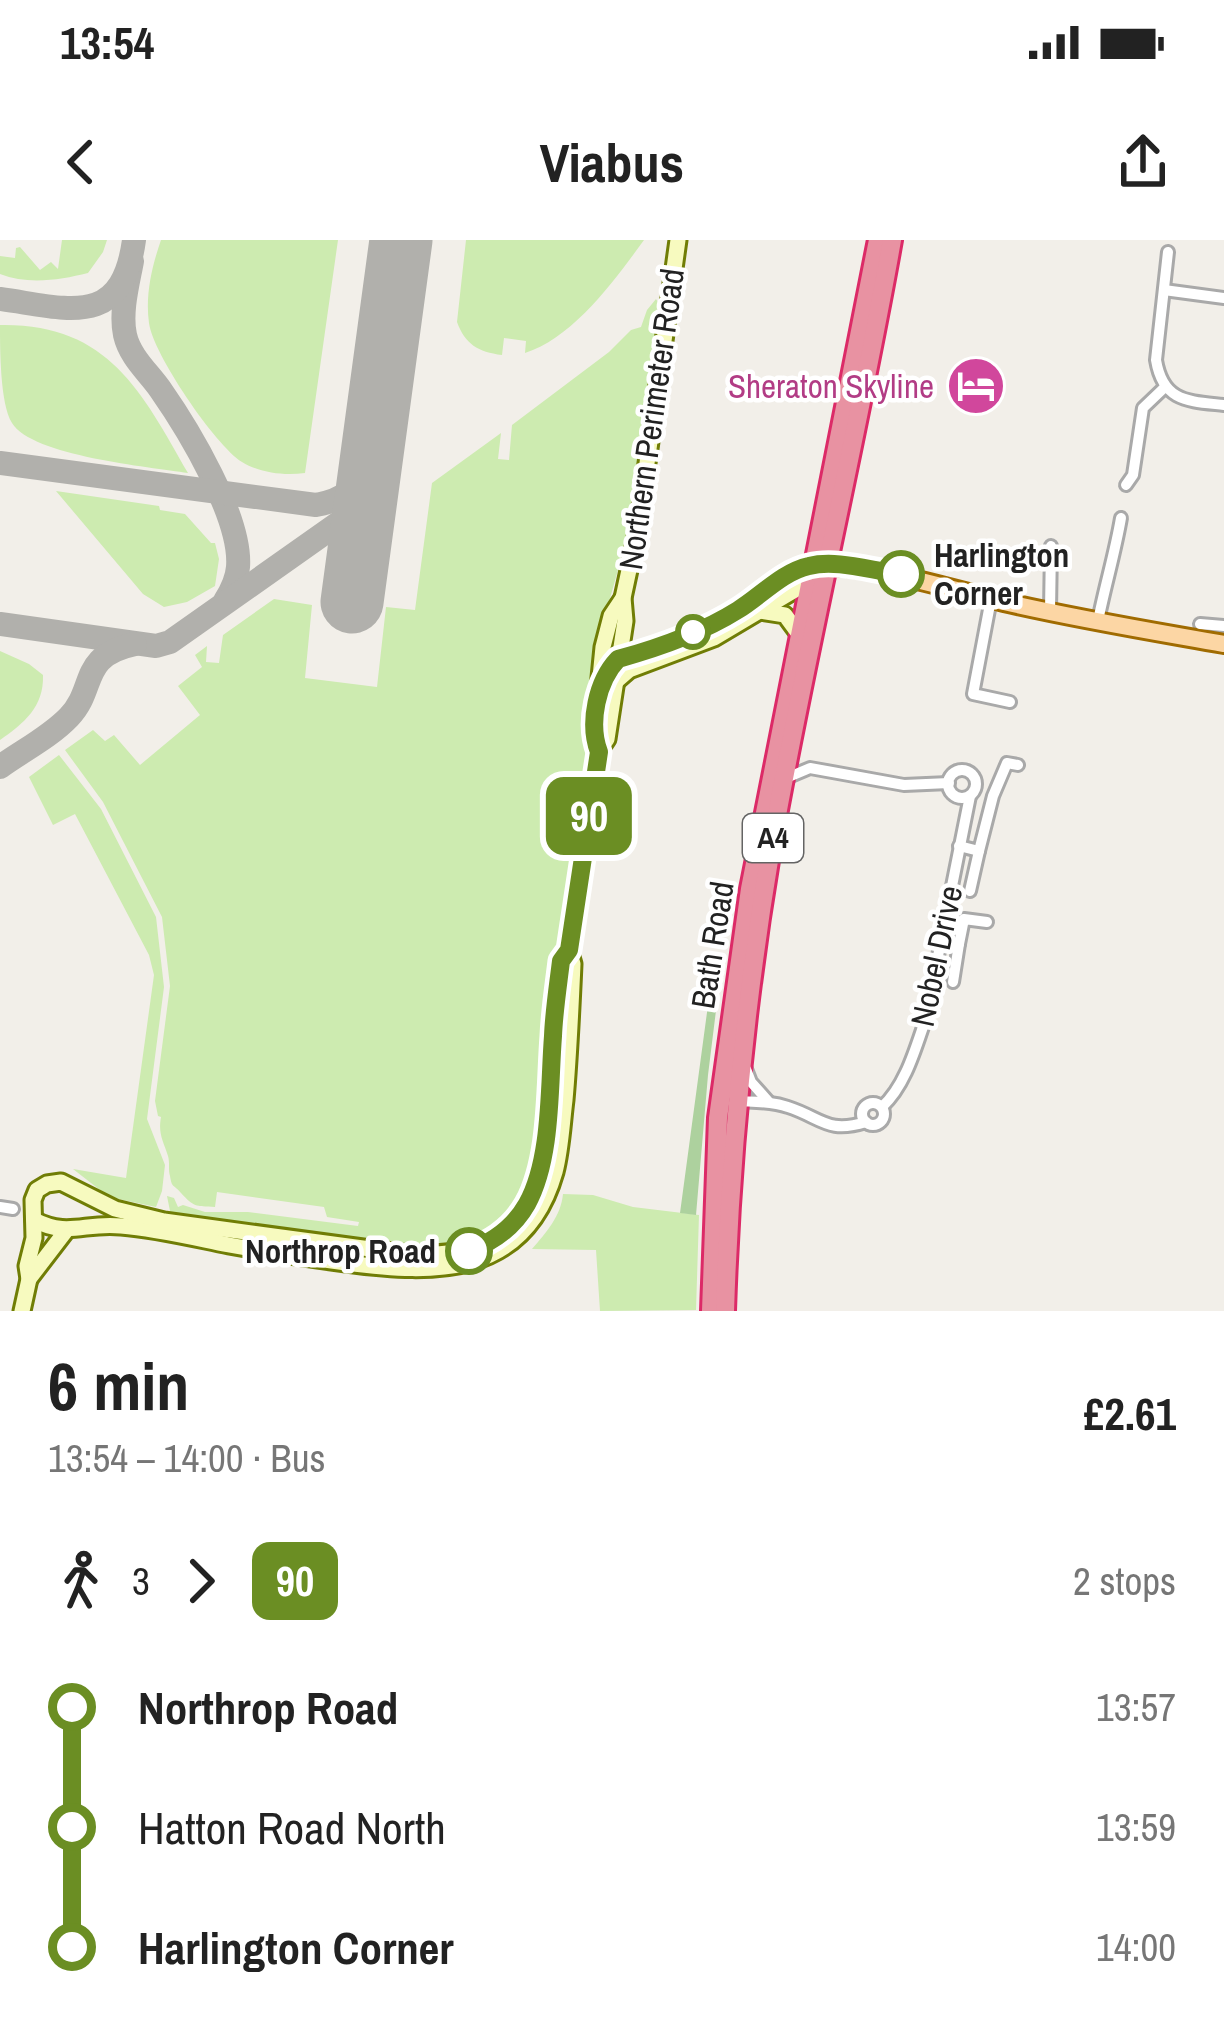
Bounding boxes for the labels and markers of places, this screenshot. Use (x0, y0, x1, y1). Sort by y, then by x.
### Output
hotel icon: Sheraton Skyline (945, 355, 1007, 417)
place label: Sheraton Skyline (728, 364, 934, 408)
place label: Harlington Corner (934, 533, 1069, 615)
marker: Harlington Corner (879, 552, 923, 596)
unlabelled marker (677, 616, 709, 648)
place label: Northrop Road (245, 1229, 436, 1273)
marker: Northrop Road (447, 1229, 491, 1273)

